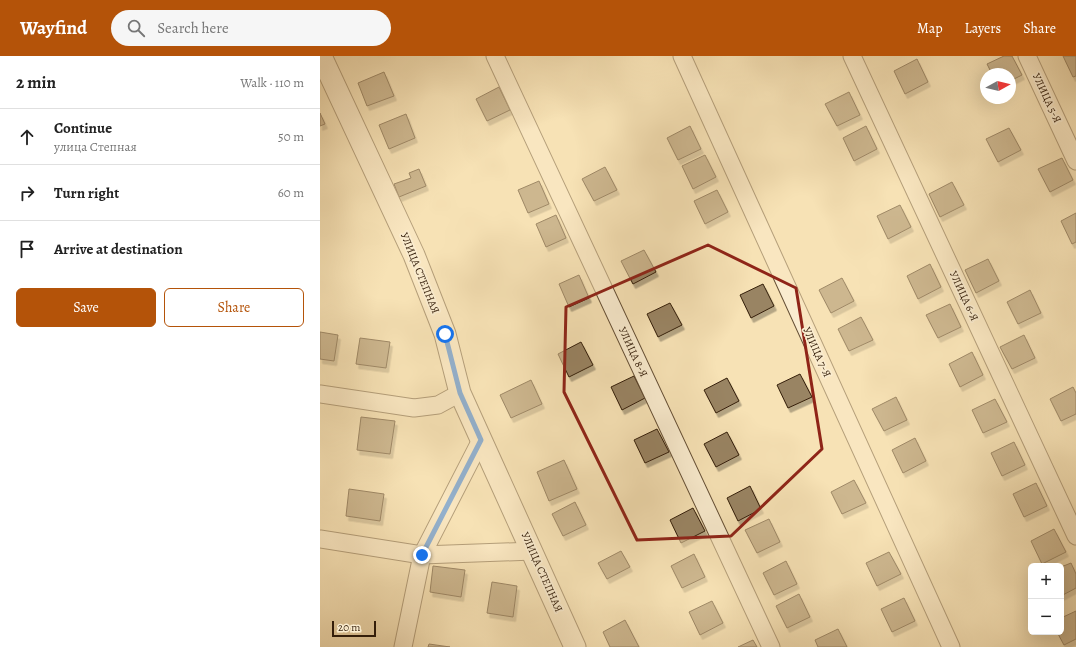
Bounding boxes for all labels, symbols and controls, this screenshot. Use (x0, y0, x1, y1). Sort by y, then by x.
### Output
search box (111, 10, 391, 46)
text: Wayfind (20, 15, 87, 41)
icon: search (125, 17, 147, 39)
text: Search here (157, 18, 229, 38)
text: Map (917, 19, 943, 38)
text: Layers (965, 19, 1001, 38)
text: Share (1023, 19, 1056, 38)
north arrow (980, 68, 1016, 104)
text: 2 min (16, 71, 56, 94)
street label: УЛИЦА 5-Я (1029, 71, 1065, 126)
text: Walk · 110 m (240, 74, 304, 91)
text: Continue (54, 118, 112, 138)
icon: ahead (16, 126, 38, 148)
text: 50 m (278, 128, 304, 145)
text: улица Степная (54, 138, 137, 155)
icon: right (16, 182, 38, 204)
text: Turn right (54, 183, 119, 203)
text: 60 m (278, 184, 304, 201)
street label: УЛИЦА СТЕПНАЯ (397, 230, 443, 316)
icon: arrive (16, 238, 38, 260)
text: Arrive at destination (54, 239, 183, 259)
street label: УЛИЦА 6-Я (946, 268, 982, 324)
button: Save (16, 288, 156, 327)
button: Share (164, 288, 304, 327)
street label: УЛИЦА 8-Я (615, 324, 651, 380)
route start (436, 325, 454, 343)
street label: УЛИЦА 7-Я (799, 325, 835, 380)
street label: УЛИЦА СТЕПНАЯ (518, 530, 567, 615)
route end (413, 546, 431, 564)
map controls (1028, 563, 1064, 635)
button: + (1028, 563, 1064, 599)
button: − (1028, 599, 1064, 635)
scale bar (332, 619, 376, 638)
text: 20 m (338, 620, 360, 635)

